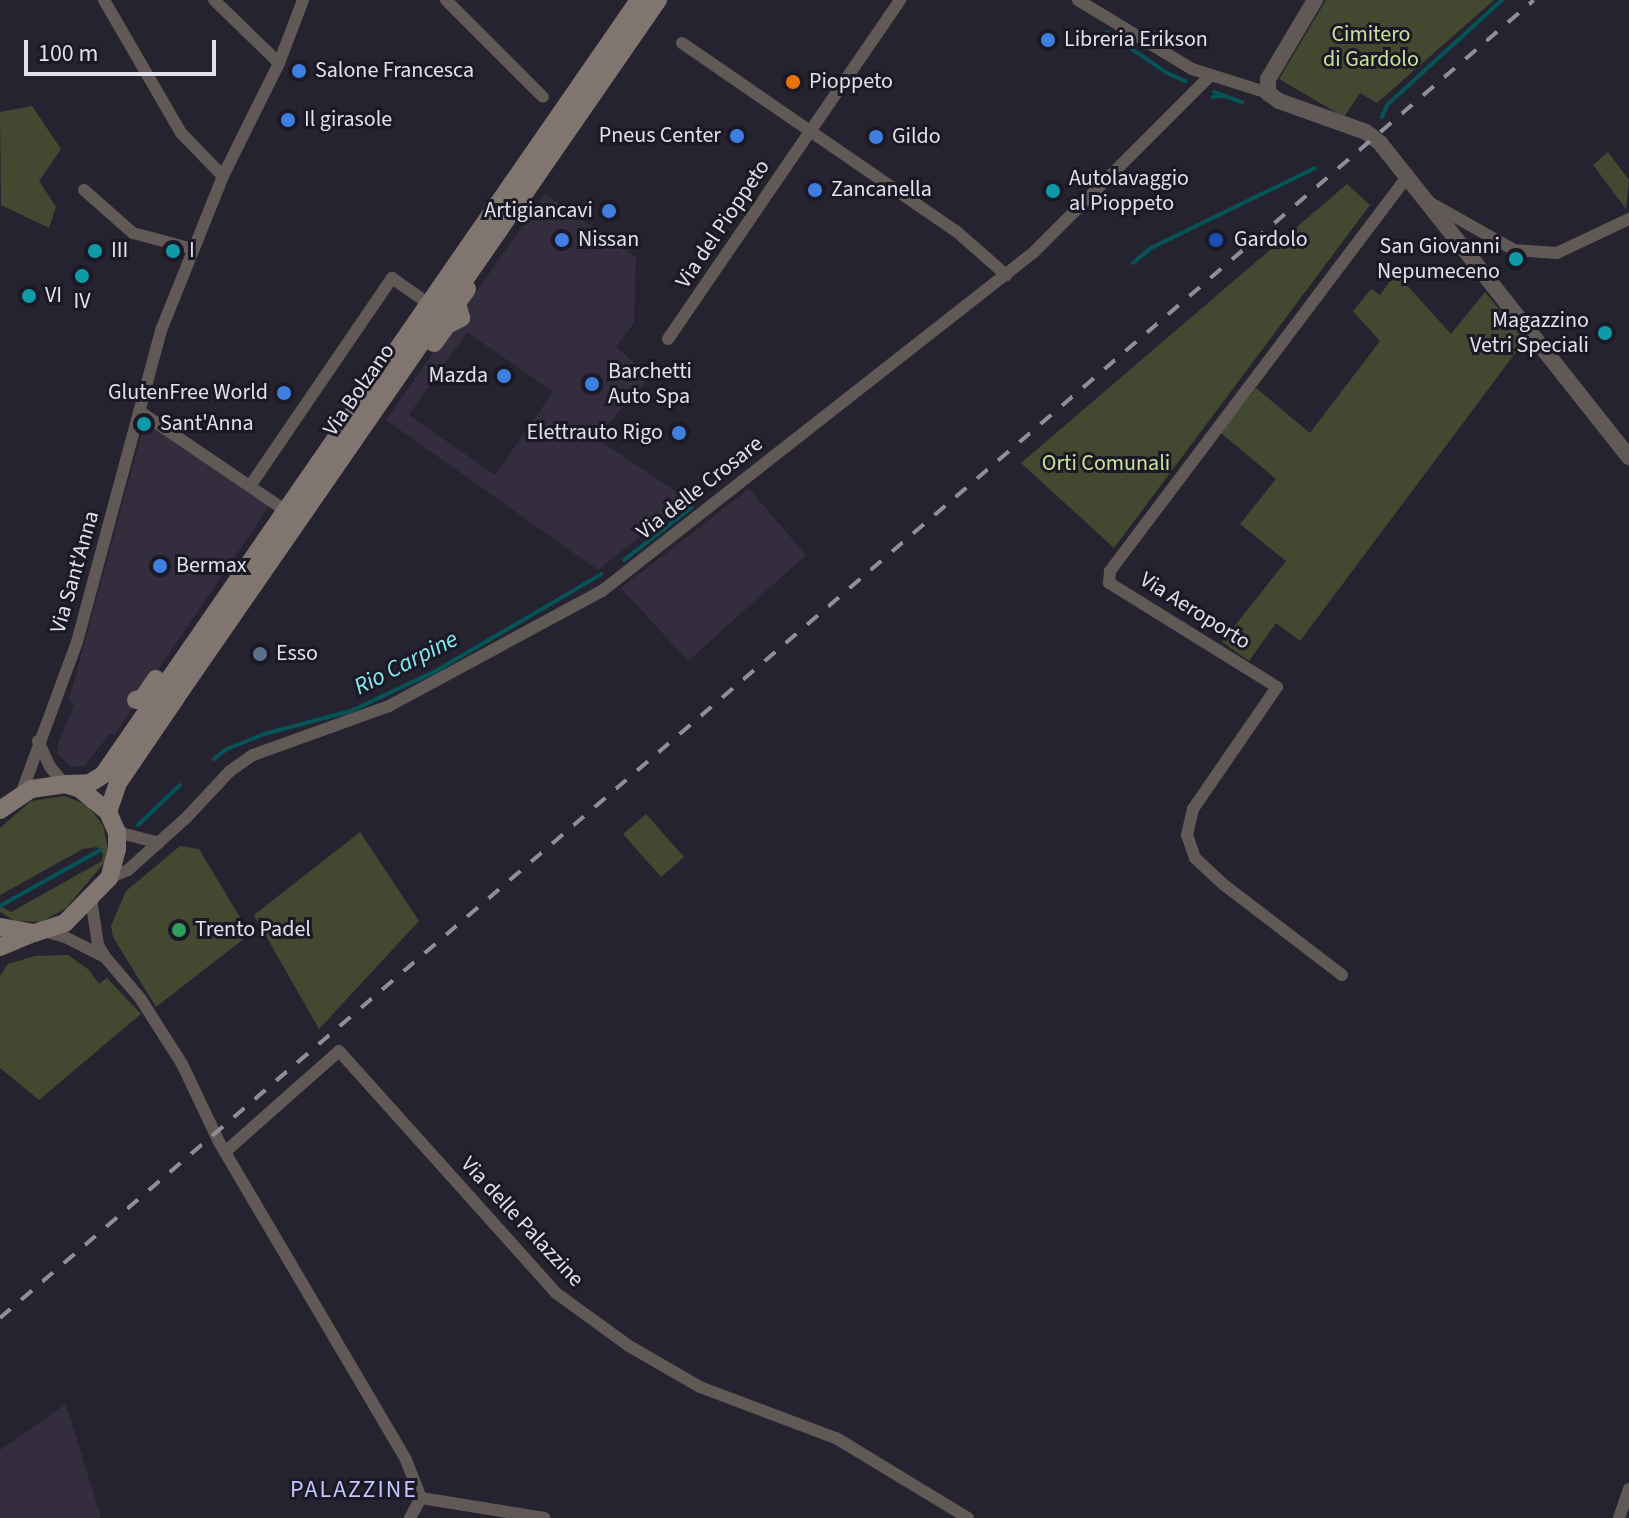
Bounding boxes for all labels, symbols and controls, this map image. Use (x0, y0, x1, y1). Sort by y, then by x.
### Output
park label: Cimitero di Gardolo (1323, 21, 1419, 72)
scale bar (28, 24, 220, 74)
place label: Libreria Erikson (1064, 27, 1208, 53)
marker: Libreria Erikson (1039, 31, 1057, 49)
text: 100 m (38, 36, 98, 71)
place label: Salone Francesca (315, 58, 474, 84)
marker: Salone Francesca (290, 62, 308, 80)
place label: Pioppeto (809, 69, 893, 95)
marker: Pioppeto (784, 73, 802, 91)
place label: Il girasole (304, 107, 392, 133)
marker: Il girasole (279, 111, 297, 129)
place label: Pneus Center (599, 123, 721, 149)
place label: Gildo (892, 124, 941, 150)
marker: Pneus Center (728, 127, 746, 145)
marker: Gildo (867, 128, 885, 146)
street label: Via del Pioppeto (670, 155, 776, 293)
place label: Autolavaggio al Pioppeto (1069, 165, 1189, 216)
place label: Zancanella (831, 177, 932, 203)
marker: Zancanella (806, 181, 824, 199)
marker: Autolavaggio al Pioppeto (1044, 182, 1062, 200)
place label: Artigiancavi (484, 198, 593, 224)
marker: Artigiancavi (600, 202, 618, 220)
place label: Nissan (578, 227, 639, 253)
place label: Gardolo (1234, 227, 1308, 253)
marker: Gardolo (1205, 229, 1227, 251)
marker: Nissan (553, 231, 571, 249)
place label: San Giovanni Nepumeceno (1377, 233, 1500, 284)
place label: III (111, 238, 128, 264)
place label: I (189, 238, 195, 264)
marker: III (86, 242, 104, 260)
marker: I (164, 242, 182, 260)
marker: San Giovanni Nepumeceno (1507, 250, 1525, 268)
marker: IV (73, 267, 91, 285)
place label: VI (45, 283, 62, 309)
marker: VI (20, 287, 38, 305)
place label: IV (73, 289, 91, 315)
place label: Magazzino Vetri Speciali (1470, 307, 1589, 358)
marker: Magazzino Vetri Speciali (1596, 324, 1614, 342)
street label: Via Bolzano (318, 339, 400, 441)
place label: Barchetti Auto Spa (608, 358, 692, 410)
place label: Mazda (428, 363, 488, 389)
marker: Mazda (495, 367, 513, 385)
marker: Barchetti Auto Spa (583, 375, 601, 393)
place label: GlutenFree World (108, 380, 268, 406)
marker: GlutenFree World (275, 384, 293, 402)
place label: Sant'Anna (160, 411, 254, 437)
marker: Sant'Anna (135, 415, 153, 433)
place label: Elettrauto Rigo (526, 420, 663, 446)
marker: Elettrauto Rigo (670, 424, 688, 442)
street label: Via delle Crosare (632, 431, 768, 545)
park label: Orti Comunali (1042, 451, 1170, 477)
street label: Via Sant'Anna (45, 508, 105, 636)
place label: Bermax (176, 553, 247, 579)
marker: Bermax (151, 557, 169, 575)
street label: Via Aeroporto (1135, 567, 1255, 655)
water label: Rio Carpine (349, 625, 463, 701)
place label: Esso (276, 641, 318, 667)
marker: Esso (251, 645, 269, 663)
place label: Trento Padel (195, 917, 311, 943)
marker: Trento Padel (170, 921, 188, 939)
street label: Via delle Palazzine (455, 1151, 589, 1293)
district label: PALAZZINE (290, 1476, 418, 1504)

